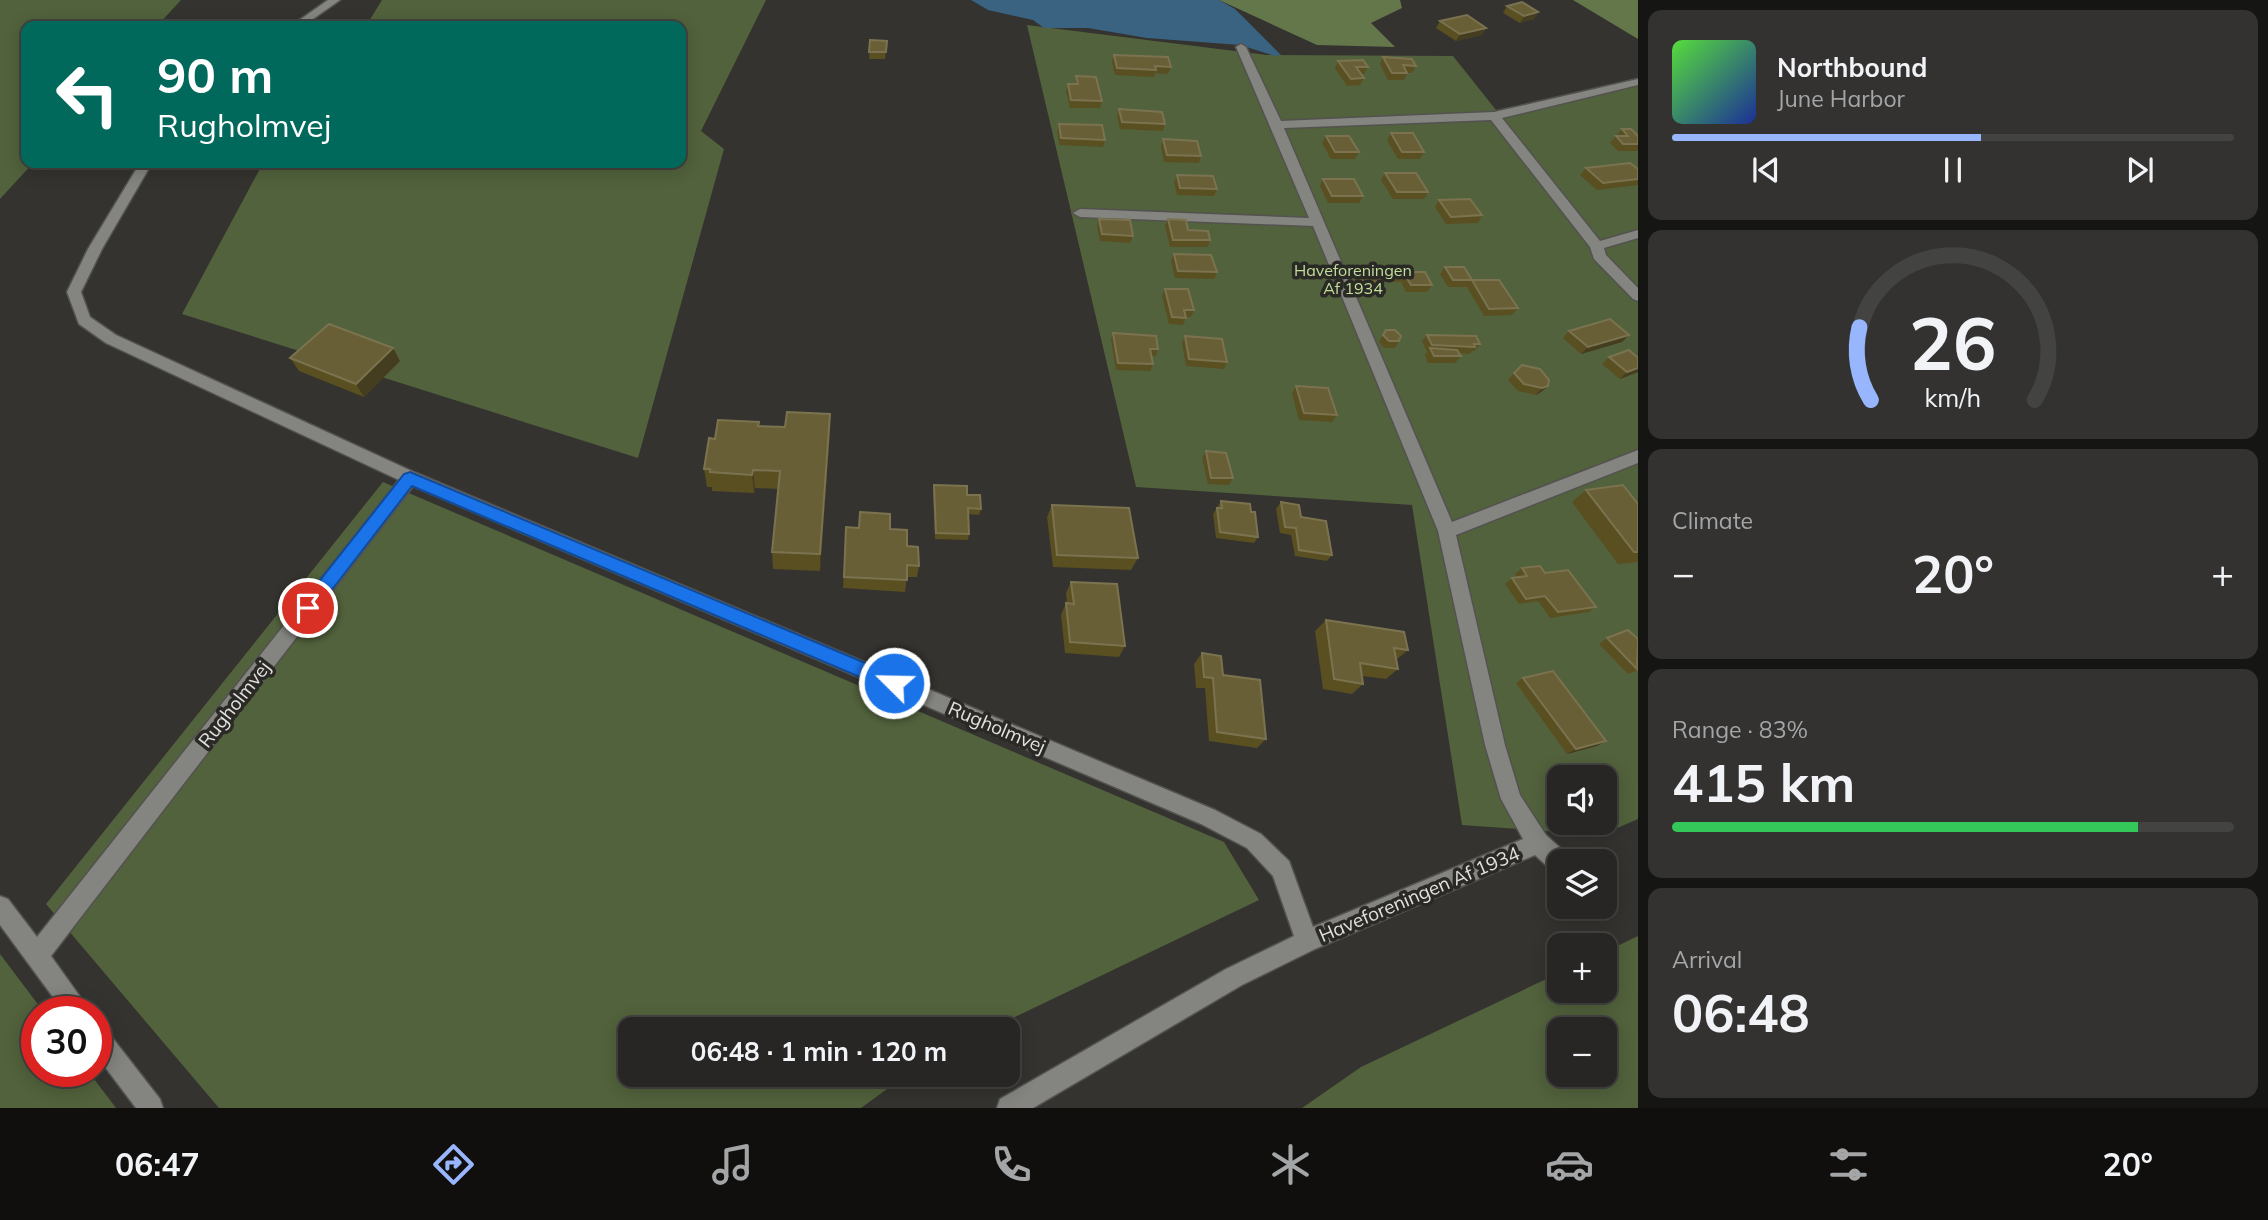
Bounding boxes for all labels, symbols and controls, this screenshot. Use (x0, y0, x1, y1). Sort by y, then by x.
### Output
text: 90 m (157, 44, 273, 105)
icon: left (42, 49, 133, 140)
text: Northbound (1777, 51, 1927, 84)
text: June Harbor (1777, 84, 1905, 113)
text: Rugholmvej (157, 105, 331, 145)
icon: previous (1747, 151, 1785, 189)
icon: pause (1934, 151, 1972, 189)
icon: next (2121, 151, 2159, 189)
park label: Haveforeningen Af 1934 (1294, 260, 1412, 298)
text: 26 (1909, 298, 1997, 389)
text: km/h (1925, 382, 1981, 413)
text: Climate (1672, 506, 1753, 535)
text: 20° (1912, 541, 1994, 606)
text: − (1672, 549, 1695, 597)
text: + (2211, 549, 2234, 597)
pin (278, 578, 338, 638)
icon: arrive (289, 589, 327, 627)
position arrow (857, 646, 931, 720)
street label: Rugholmvej (193, 656, 275, 752)
street label: Rugholmvej (945, 696, 1049, 758)
text: Range · 83% (1672, 715, 1808, 744)
text: 415 km (1672, 750, 1855, 815)
map controls (1547, 765, 1617, 1087)
button: sound (1547, 765, 1617, 835)
street label: Haveforeningen Af 1934 (1315, 841, 1523, 947)
button: layers (1547, 849, 1617, 919)
button: + (1547, 933, 1617, 1003)
text: Arrival (1672, 945, 1742, 974)
text: 06:48 (1672, 980, 1810, 1045)
speed limit sign: 30 (21, 996, 112, 1087)
button: − (1547, 1017, 1617, 1087)
text: 06:48 · 1 min · 120 m (691, 1035, 947, 1068)
icon: directions (429, 1140, 478, 1189)
icon: music (708, 1140, 757, 1189)
icon: phone (987, 1140, 1036, 1189)
icon: climate (1266, 1140, 1315, 1189)
icon: car (1545, 1140, 1594, 1189)
icon: filters (1824, 1140, 1873, 1189)
text: 06:47 (115, 1144, 200, 1184)
text: 20° (2102, 1144, 2153, 1184)

